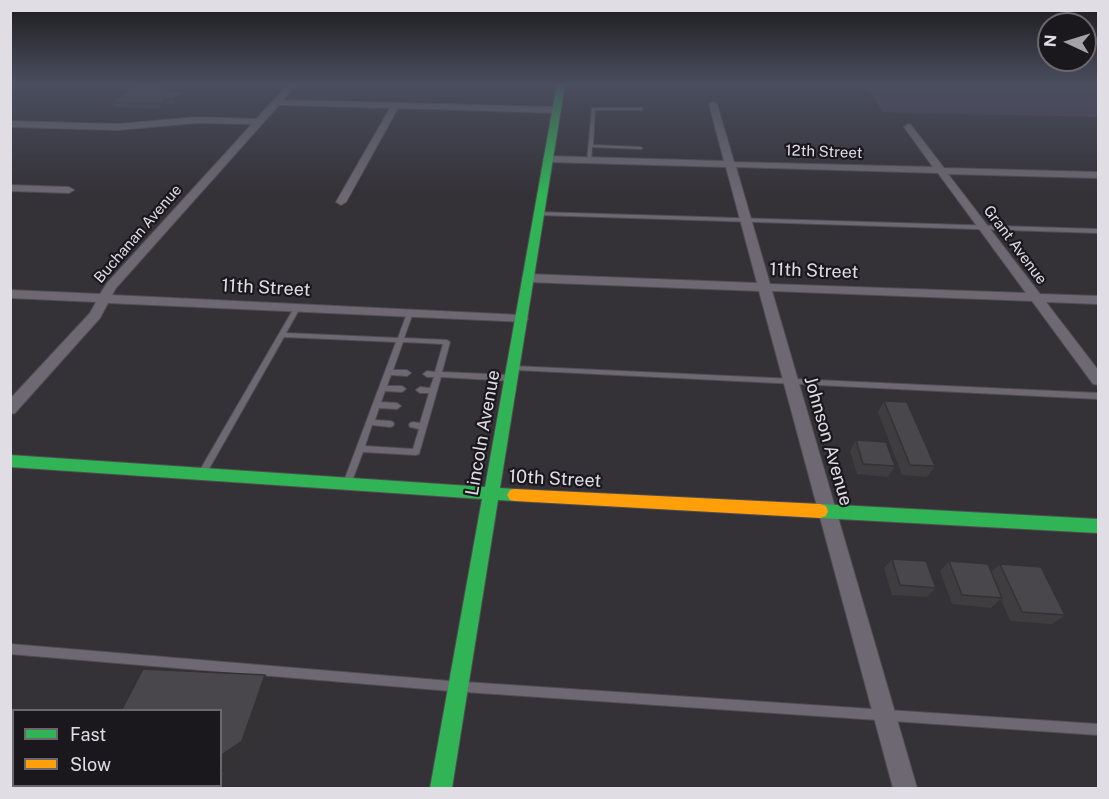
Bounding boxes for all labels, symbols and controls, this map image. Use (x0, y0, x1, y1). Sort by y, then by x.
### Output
north arrow (1037, 12, 1097, 72)
text: N (1041, 34, 1060, 48)
street label: 12th Street (785, 142, 863, 162)
street label: Buchanan Avenue (90, 181, 186, 287)
street label: Grant Avenue (979, 202, 1051, 288)
street label: 11th Street (769, 259, 859, 283)
street label: 11th Street (221, 275, 311, 301)
street label: Lincoln Avenue (461, 368, 505, 498)
street label: Johnson Avenue (799, 374, 857, 508)
street label: 10th Street (508, 466, 602, 492)
legend (12, 709, 222, 787)
text: Fast (70, 724, 106, 745)
text: Slow (70, 754, 111, 775)

